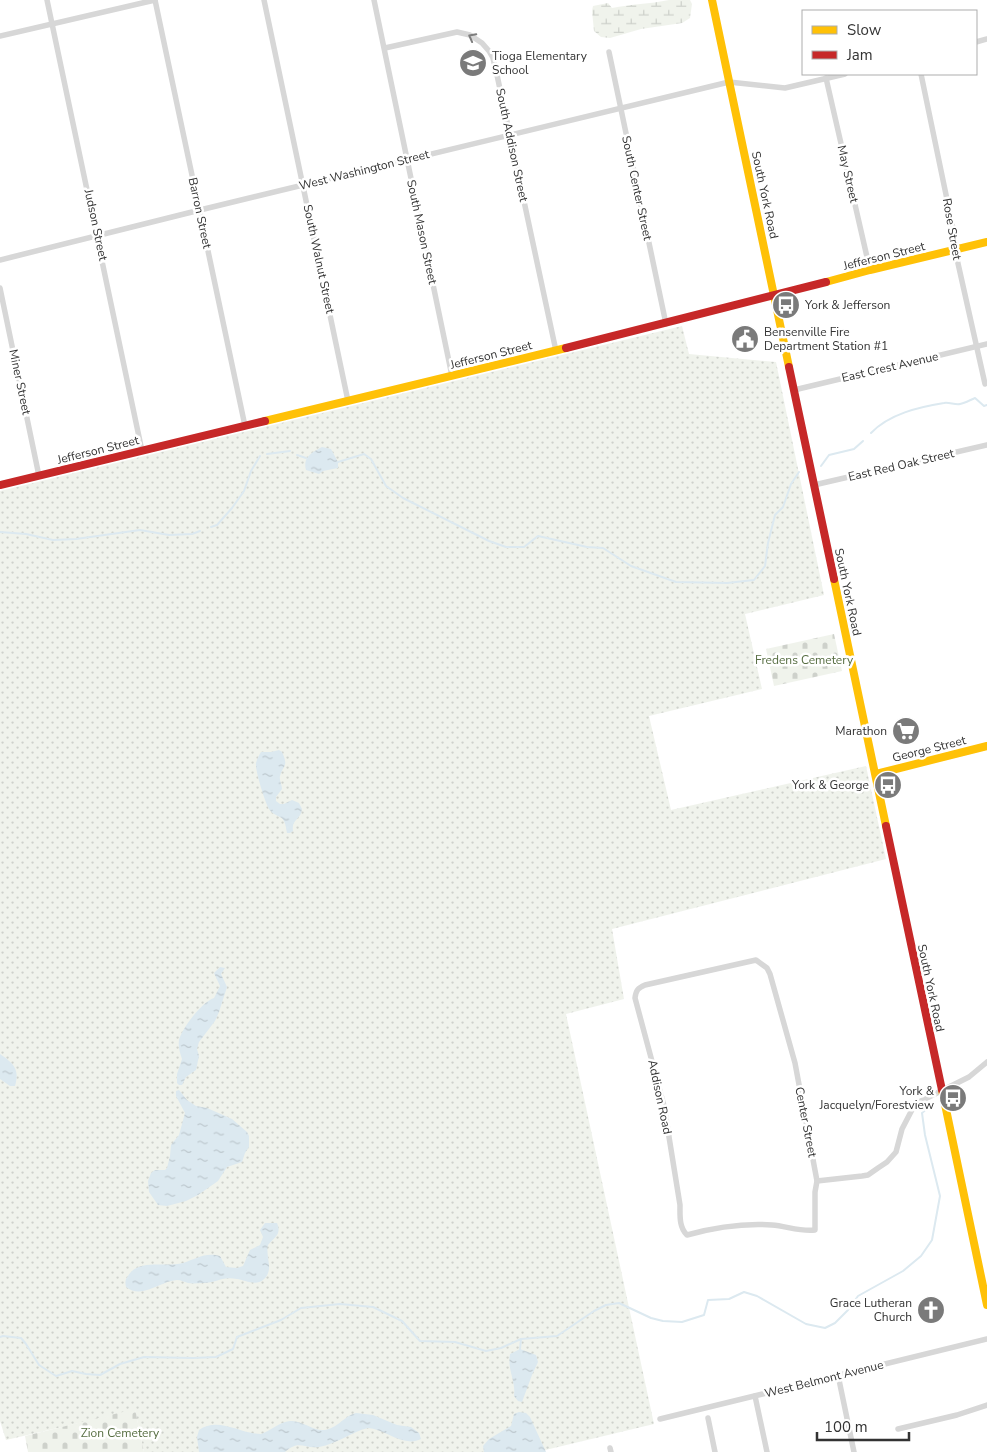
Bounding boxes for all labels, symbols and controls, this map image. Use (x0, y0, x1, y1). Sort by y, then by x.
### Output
legend (802, 10, 977, 75)
text: Slow (847, 20, 882, 40)
one-way arrow (468, 33, 477, 43)
text: Jam (846, 45, 873, 65)
school or university icon: Tioga Elementary School (458, 48, 488, 78)
place label: Tioga Elementary School (492, 48, 588, 78)
street label: South Addison Street (492, 87, 532, 204)
street label: South Center Street (618, 134, 656, 242)
street label: May Street (834, 144, 863, 205)
street label: West Washington Street (297, 146, 431, 194)
street label: South York Road (748, 150, 782, 240)
street label: Barron Street (185, 176, 216, 251)
street label: South Mason Street (403, 178, 441, 287)
street label: Judson Street (80, 187, 112, 263)
street label: Rose Street (939, 197, 965, 262)
street label: South Walnut Street (300, 203, 339, 316)
street label: Jefferson Street (841, 238, 927, 274)
bus stop icon: York & Jefferson (771, 290, 801, 320)
place label: York & Jefferson (804, 297, 890, 313)
public building icon: Bensenville Fire Department Station #1 (730, 324, 760, 354)
place label: Bensenville Fire Department Station #1 (764, 324, 888, 354)
street label: Jefferson Street (448, 337, 534, 373)
street label: Miner Street (5, 348, 35, 417)
street label: East Crest Avenue (840, 348, 940, 386)
street label: Jefferson Street (55, 432, 141, 468)
street label: East Red Oak Street (847, 445, 956, 485)
street label: South York Road (831, 547, 865, 637)
park label: Fredens Cemetery (755, 652, 854, 668)
supermarket icon: Marathon (891, 716, 921, 746)
place label: Marathon (835, 723, 887, 739)
street label: George Street (891, 732, 968, 766)
bus stop icon: York & George (873, 770, 903, 800)
place label: York & George (791, 777, 869, 793)
street label: South York Road (914, 943, 948, 1033)
street label: Addison Road (644, 1058, 676, 1136)
place label: York & Jacquelyn/Forestview (818, 1083, 935, 1113)
bus stop icon: York & Jacquelyn/Forestview (938, 1083, 968, 1113)
street label: Center Street (791, 1085, 821, 1159)
place label: Grace Lutheran Church (830, 1295, 912, 1325)
church icon: Grace Lutheran Church (916, 1295, 946, 1325)
street label: West Belmont Avenue (763, 1357, 885, 1401)
scale bar (817, 1410, 910, 1442)
text: 100 m (824, 1417, 868, 1437)
park label: Zion Cemetery (81, 1425, 160, 1441)

